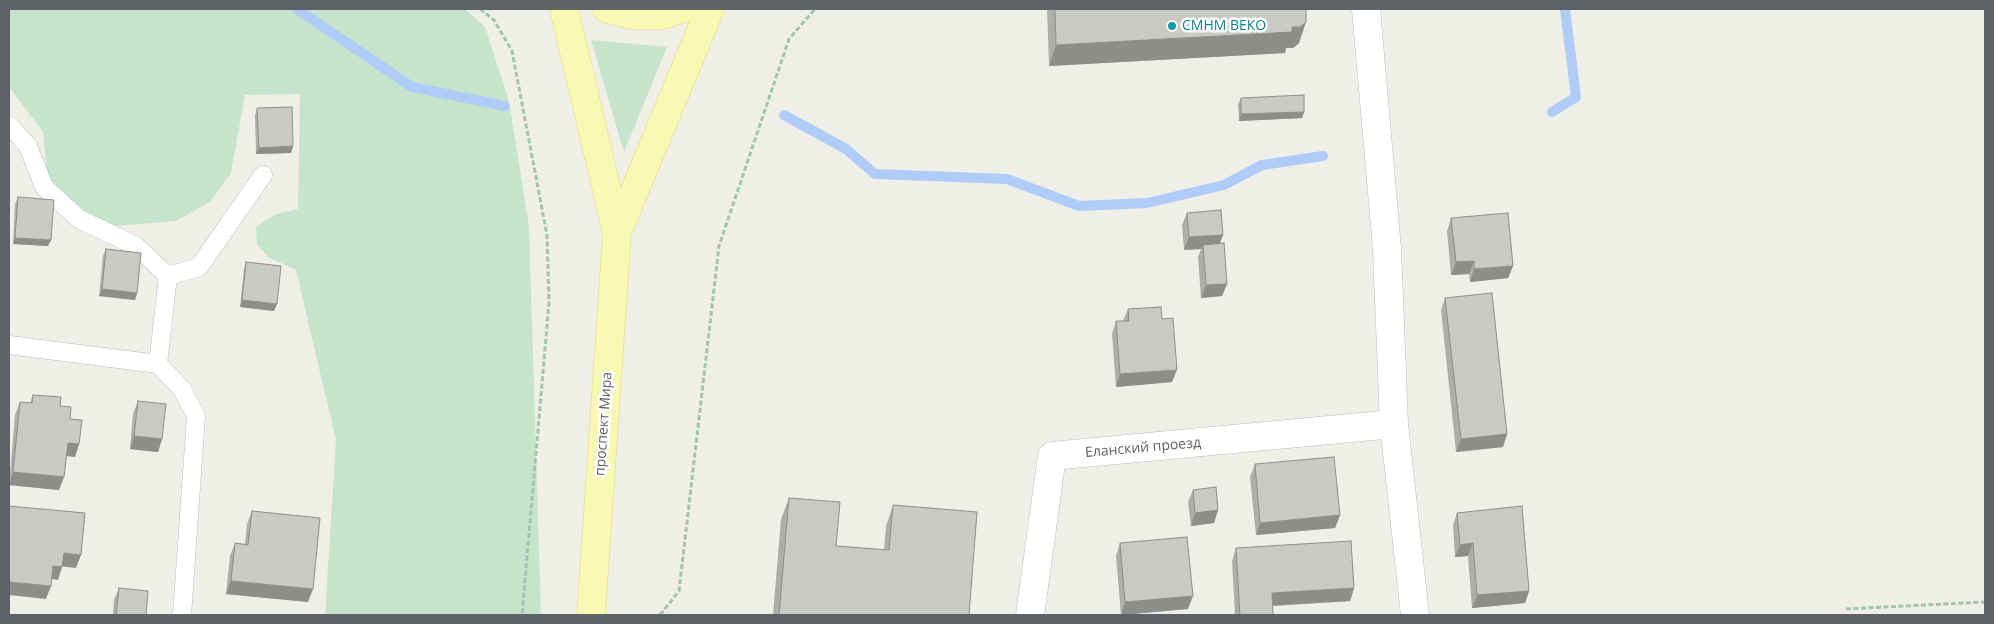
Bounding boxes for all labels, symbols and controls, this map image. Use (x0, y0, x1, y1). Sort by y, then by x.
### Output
place label: СМНМ ВЕКО (1182, 18, 1266, 34)
marker: СМНМ ВЕКО (1166, 20, 1178, 32)
street label: проспект Мира (592, 371, 616, 477)
street label: Еланский проезд (1084, 435, 1202, 461)

